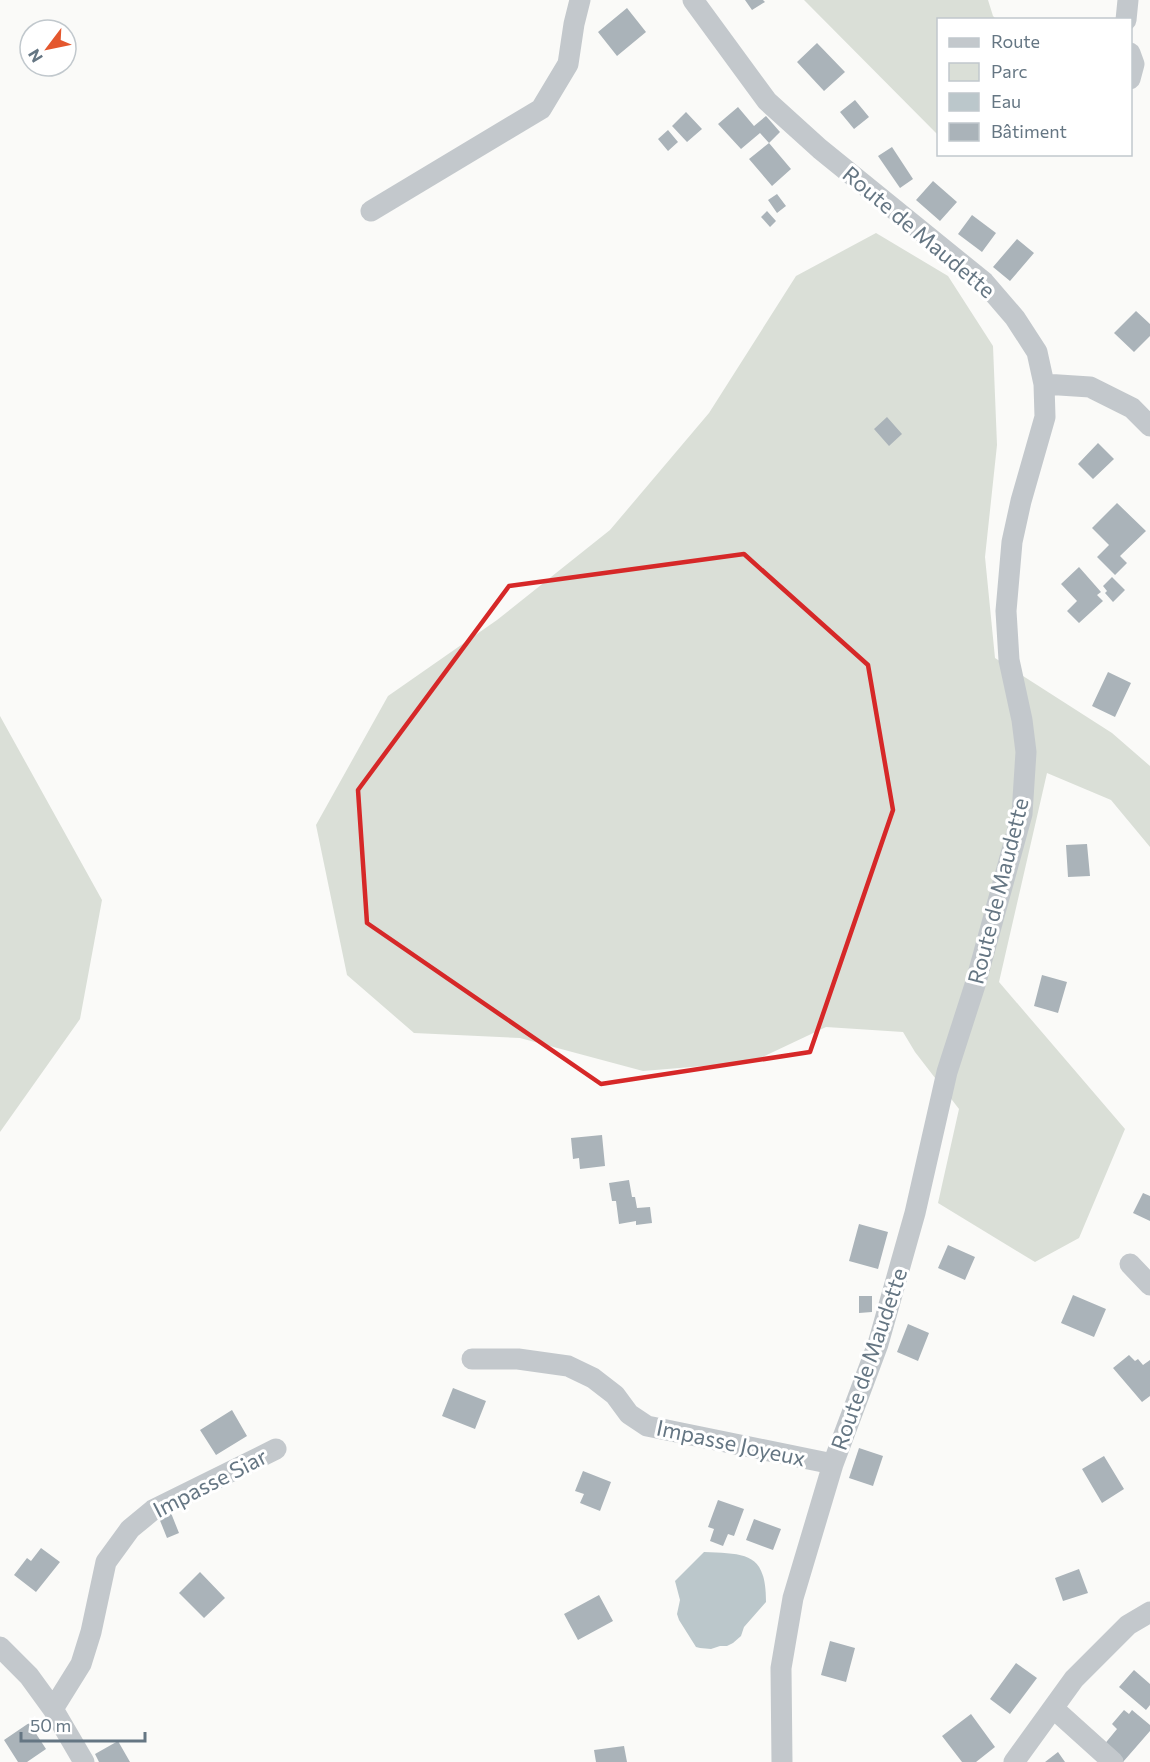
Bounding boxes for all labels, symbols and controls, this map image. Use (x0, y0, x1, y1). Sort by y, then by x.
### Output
north arrow (18, 18, 78, 78)
legend (937, 18, 1132, 156)
text: Route (991, 30, 1040, 52)
text: N (24, 46, 46, 66)
text: Parc (991, 60, 1028, 82)
text: Eau (991, 90, 1021, 112)
text: Bâtiment (991, 120, 1067, 142)
street label: Route de Maudette (838, 160, 1001, 303)
street label: Route de Maudette (961, 795, 1034, 987)
street label: Route de Maudette (825, 1264, 912, 1453)
street label: Impasse Joyeux (654, 1414, 808, 1472)
street label: Impasse Siar (148, 1442, 272, 1523)
scale bar (21, 1705, 146, 1743)
text: 50 m (30, 1714, 71, 1736)

